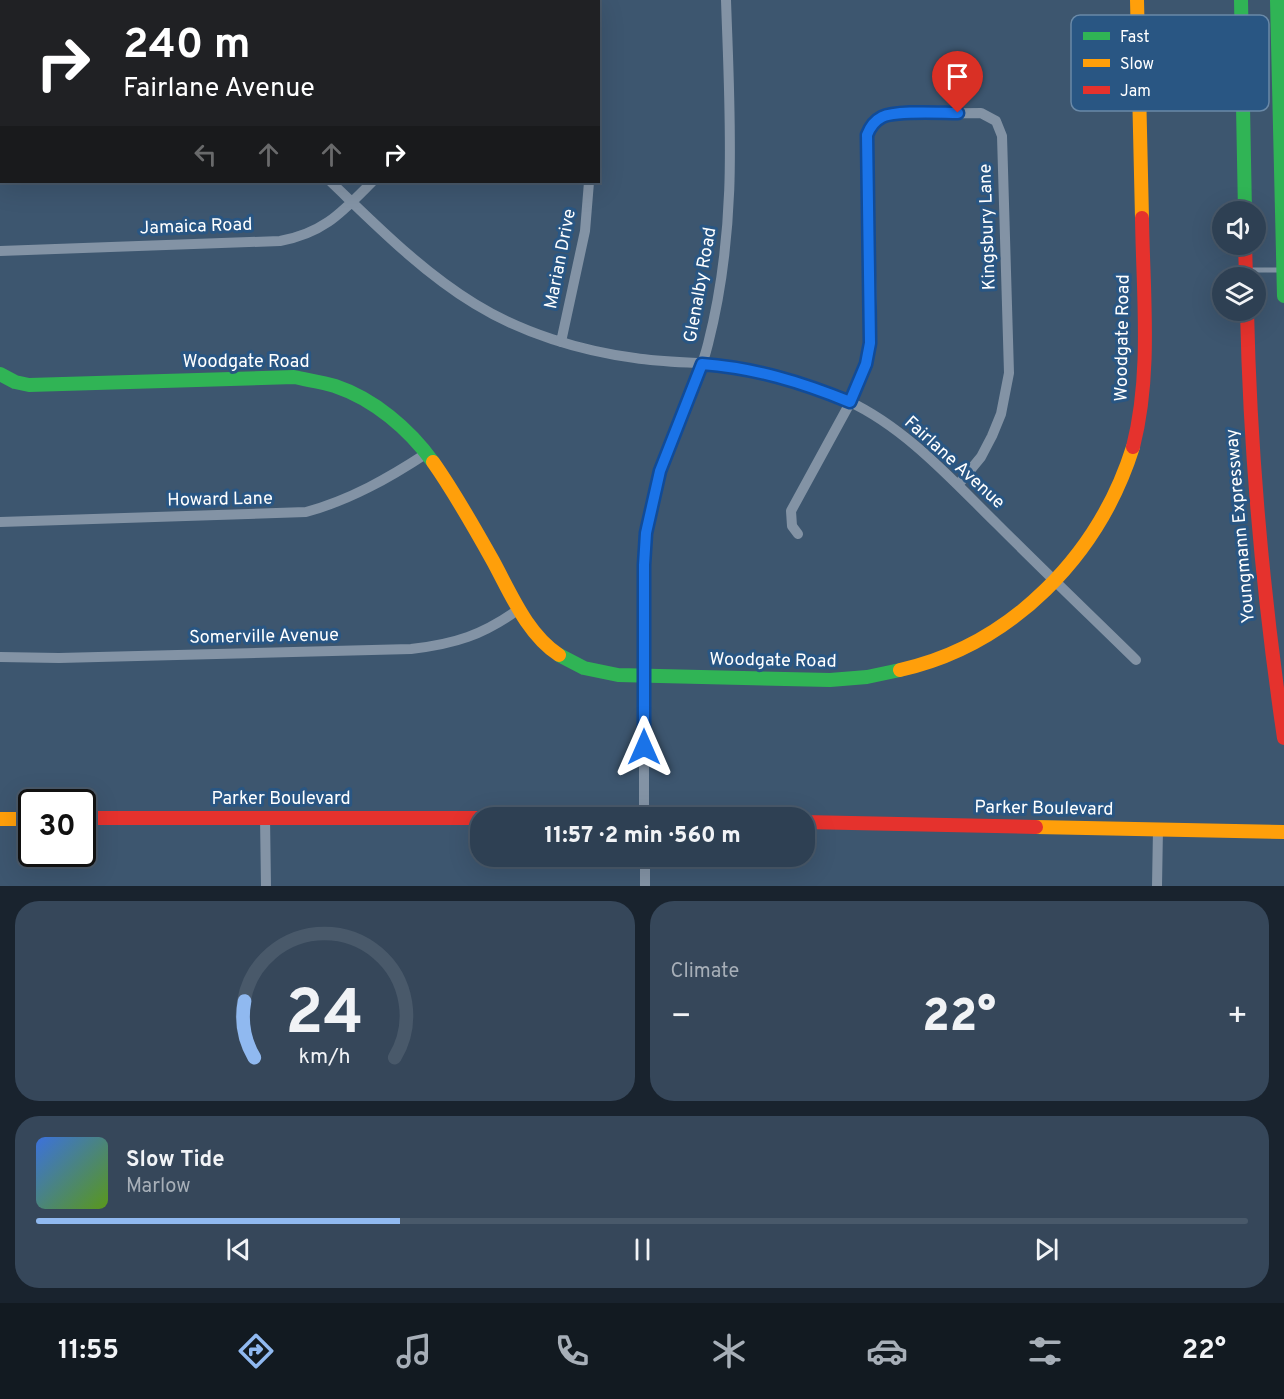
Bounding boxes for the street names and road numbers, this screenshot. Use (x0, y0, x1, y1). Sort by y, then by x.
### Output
street label: Kingsbury Lane (974, 163, 1002, 291)
street label: Marian Drive (540, 207, 582, 311)
street label: Jamaica Road (139, 214, 253, 240)
street label: Glenalby Road (680, 225, 722, 345)
street label: Woodgate Road (1110, 274, 1136, 402)
street label: Woodgate Road (182, 351, 310, 374)
street label: Fairlane Avenue (899, 412, 1009, 514)
street label: Youngmann Expressway (1221, 428, 1261, 624)
street label: Howard Lane (167, 488, 273, 512)
street label: Somerville Avenue (189, 624, 339, 650)
street label: Woodgate Road (709, 648, 837, 674)
street label: Parker Boulevard (211, 788, 351, 811)
street label: Parker Boulevard (974, 796, 1114, 822)

